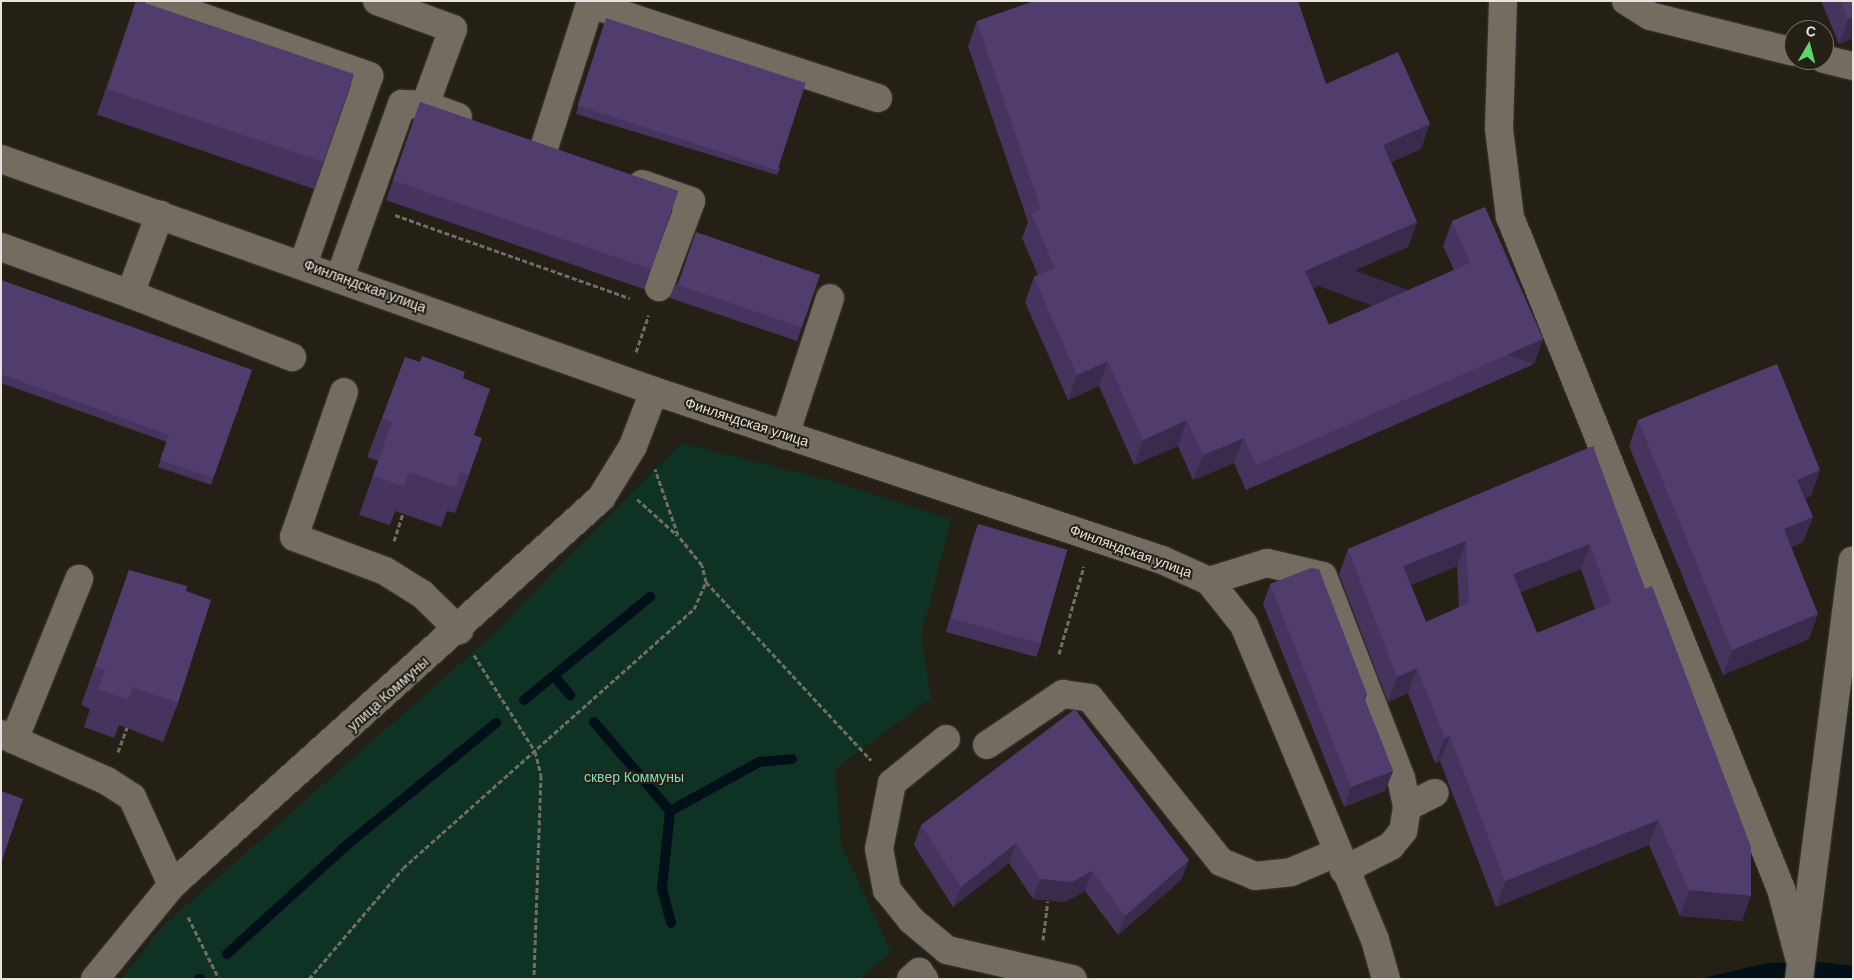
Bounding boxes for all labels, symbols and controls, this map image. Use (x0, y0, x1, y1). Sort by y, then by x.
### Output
north arrow (1784, 20, 1834, 70)
text: С (1805, 23, 1817, 40)
street label: Финляндская улица (302, 256, 428, 316)
street label: Финляндская улица (683, 394, 811, 450)
street label: Финляндская улица (1068, 521, 1194, 581)
street label: улица Коммуны (344, 653, 432, 735)
park label: сквер Коммуны (584, 769, 684, 785)

